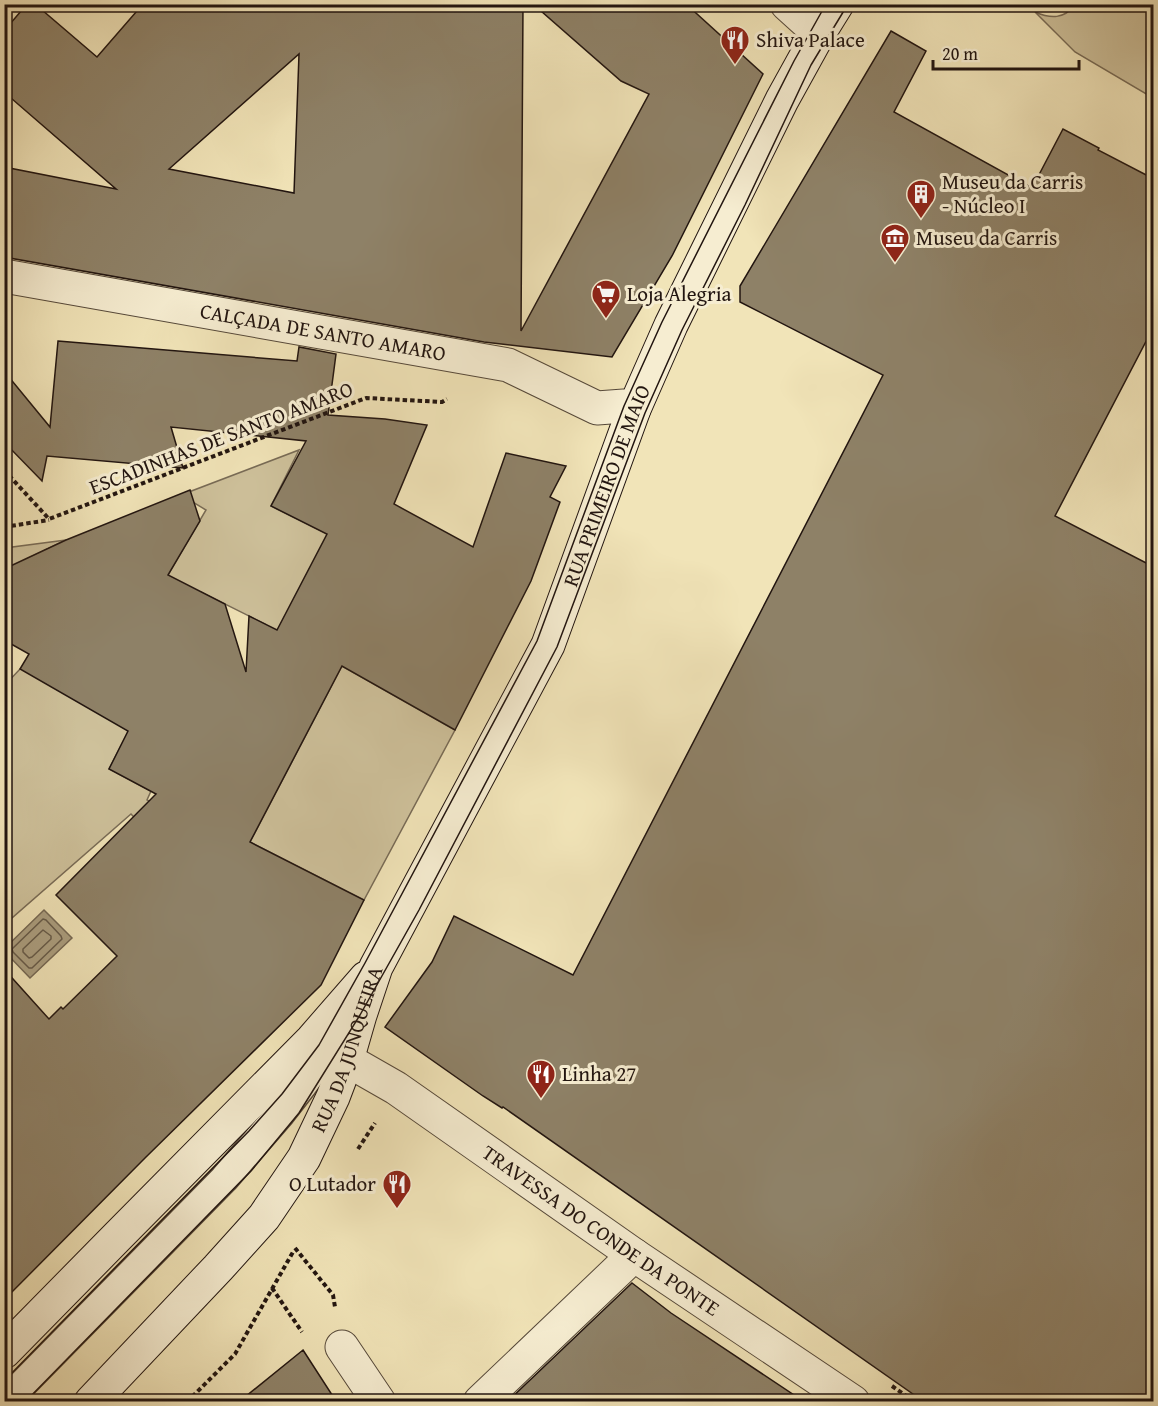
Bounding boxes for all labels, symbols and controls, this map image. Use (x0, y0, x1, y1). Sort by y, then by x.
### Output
restaurant icon: Shiva Palace (719, 24, 751, 66)
place label: Shiva Palace (756, 24, 865, 55)
scale bar (933, 33, 1078, 71)
text: 20 m (942, 40, 978, 67)
place label: Museu da Carris - Núcleo I (942, 166, 1083, 221)
building icon: Museu da Carris - Núcleo I (905, 178, 937, 220)
museum icon: Museu da Carris (879, 222, 911, 264)
place label: Museu da Carris (916, 222, 1057, 253)
supermarket icon: Loja Alegria (590, 278, 622, 320)
place label: Loja Alegria (627, 278, 732, 309)
street label: CALÇADA DE SANTO AMARO (198, 295, 448, 369)
street label: ESCADINHAS DE SANTO AMARO (84, 373, 357, 502)
street label: RUA PRIMEIRO DE MAIO (555, 379, 658, 591)
street label: RUA DA JUNQUEIRA (302, 962, 390, 1137)
restaurant icon: Linha 27 (525, 1058, 557, 1100)
place label: Linha 27 (562, 1058, 636, 1089)
street label: TRAVESSA DO CONDE DA PONTE (476, 1137, 727, 1324)
place label: O Lutador (289, 1168, 376, 1199)
restaurant icon: O Lutador (381, 1168, 413, 1210)

